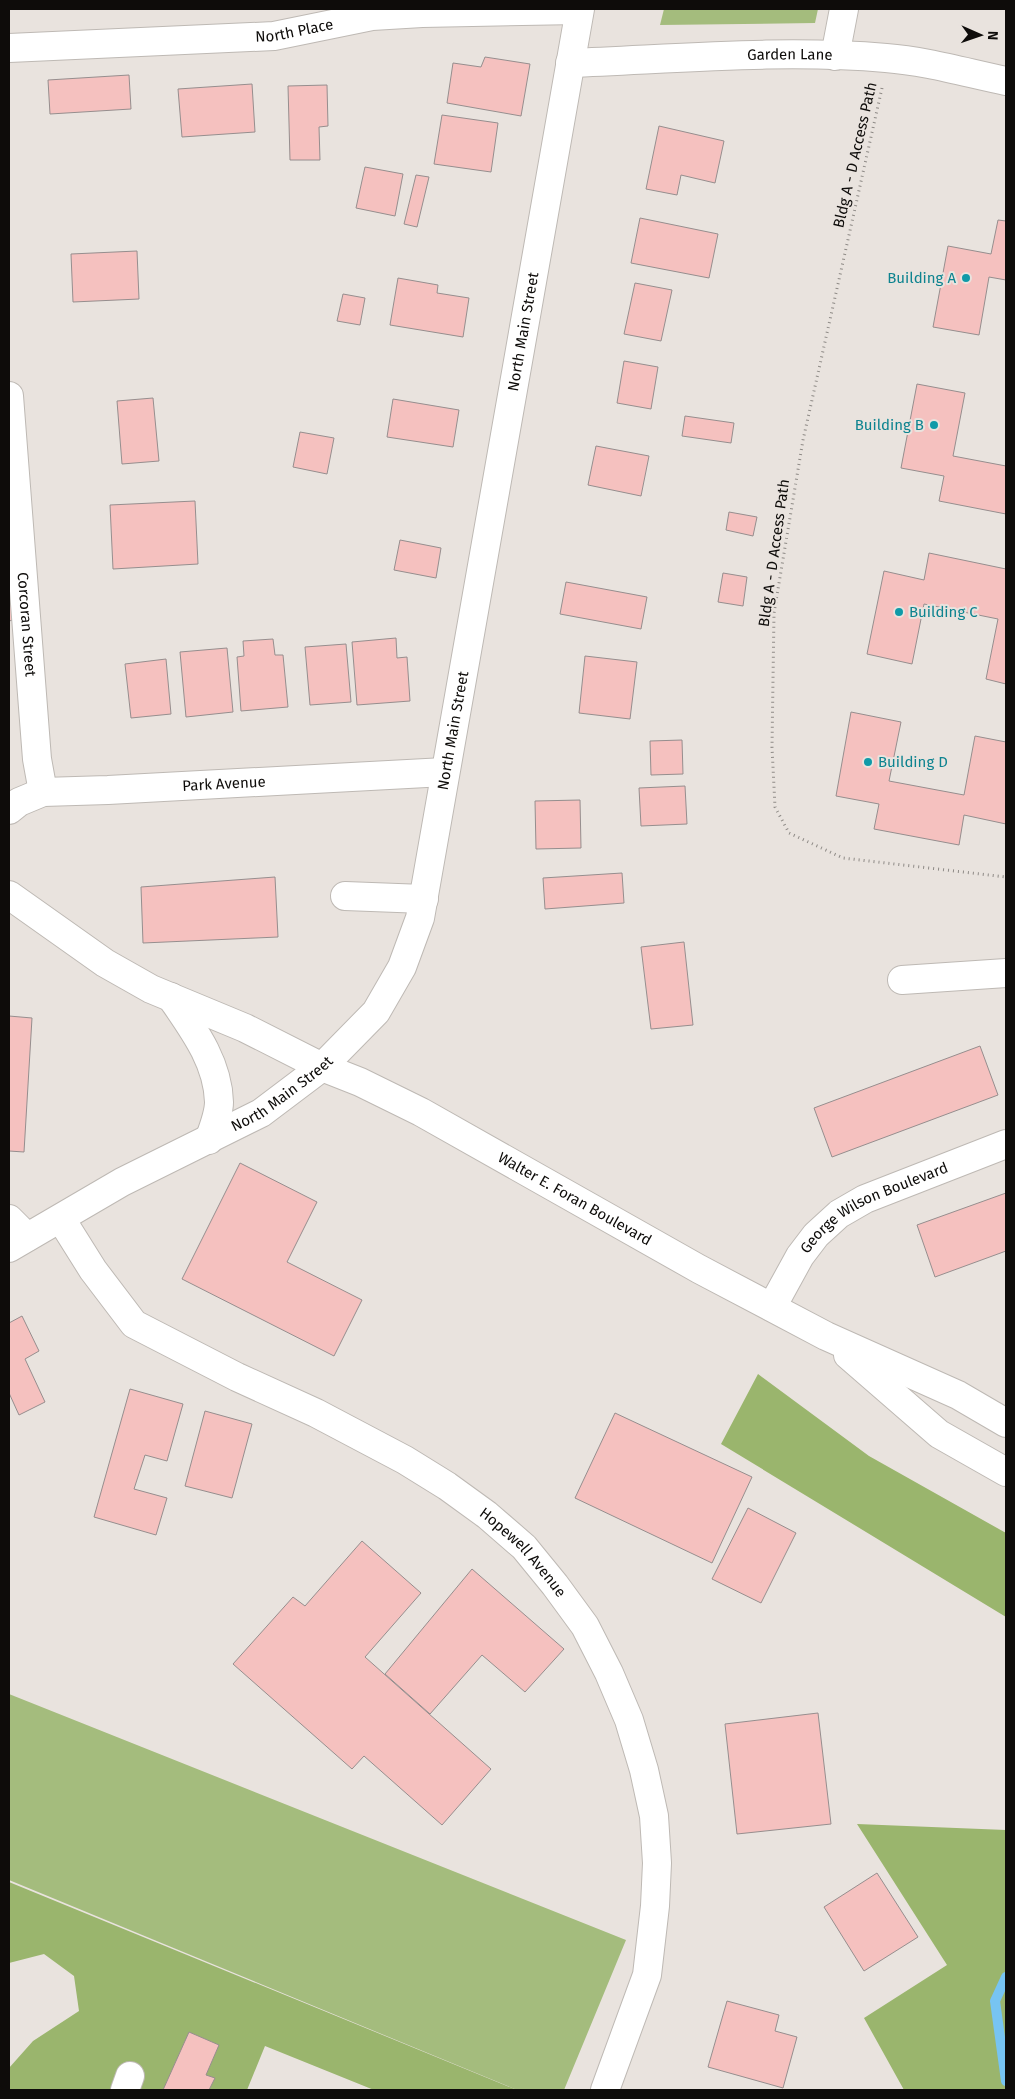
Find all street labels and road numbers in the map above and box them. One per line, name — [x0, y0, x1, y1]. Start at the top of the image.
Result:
street label: North Place — [255, 15, 335, 46]
street label: Garden Lane — [747, 45, 833, 64]
street label: Bldg A - D Access Path — [829, 80, 881, 230]
street label: North Main Street — [504, 270, 543, 393]
street label: Bldg A - D Access Path — [755, 478, 793, 628]
street label: Corcoran Street — [14, 571, 40, 678]
street label: North Main Street — [434, 669, 472, 792]
street label: Park Avenue — [182, 773, 266, 795]
street label: North Main Street — [228, 1052, 337, 1135]
street label: Walter E. Foran Boulevard — [495, 1148, 655, 1249]
street label: George Wilson Boulevard — [796, 1159, 951, 1257]
street label: Hopewell Avenue — [476, 1504, 570, 1601]

